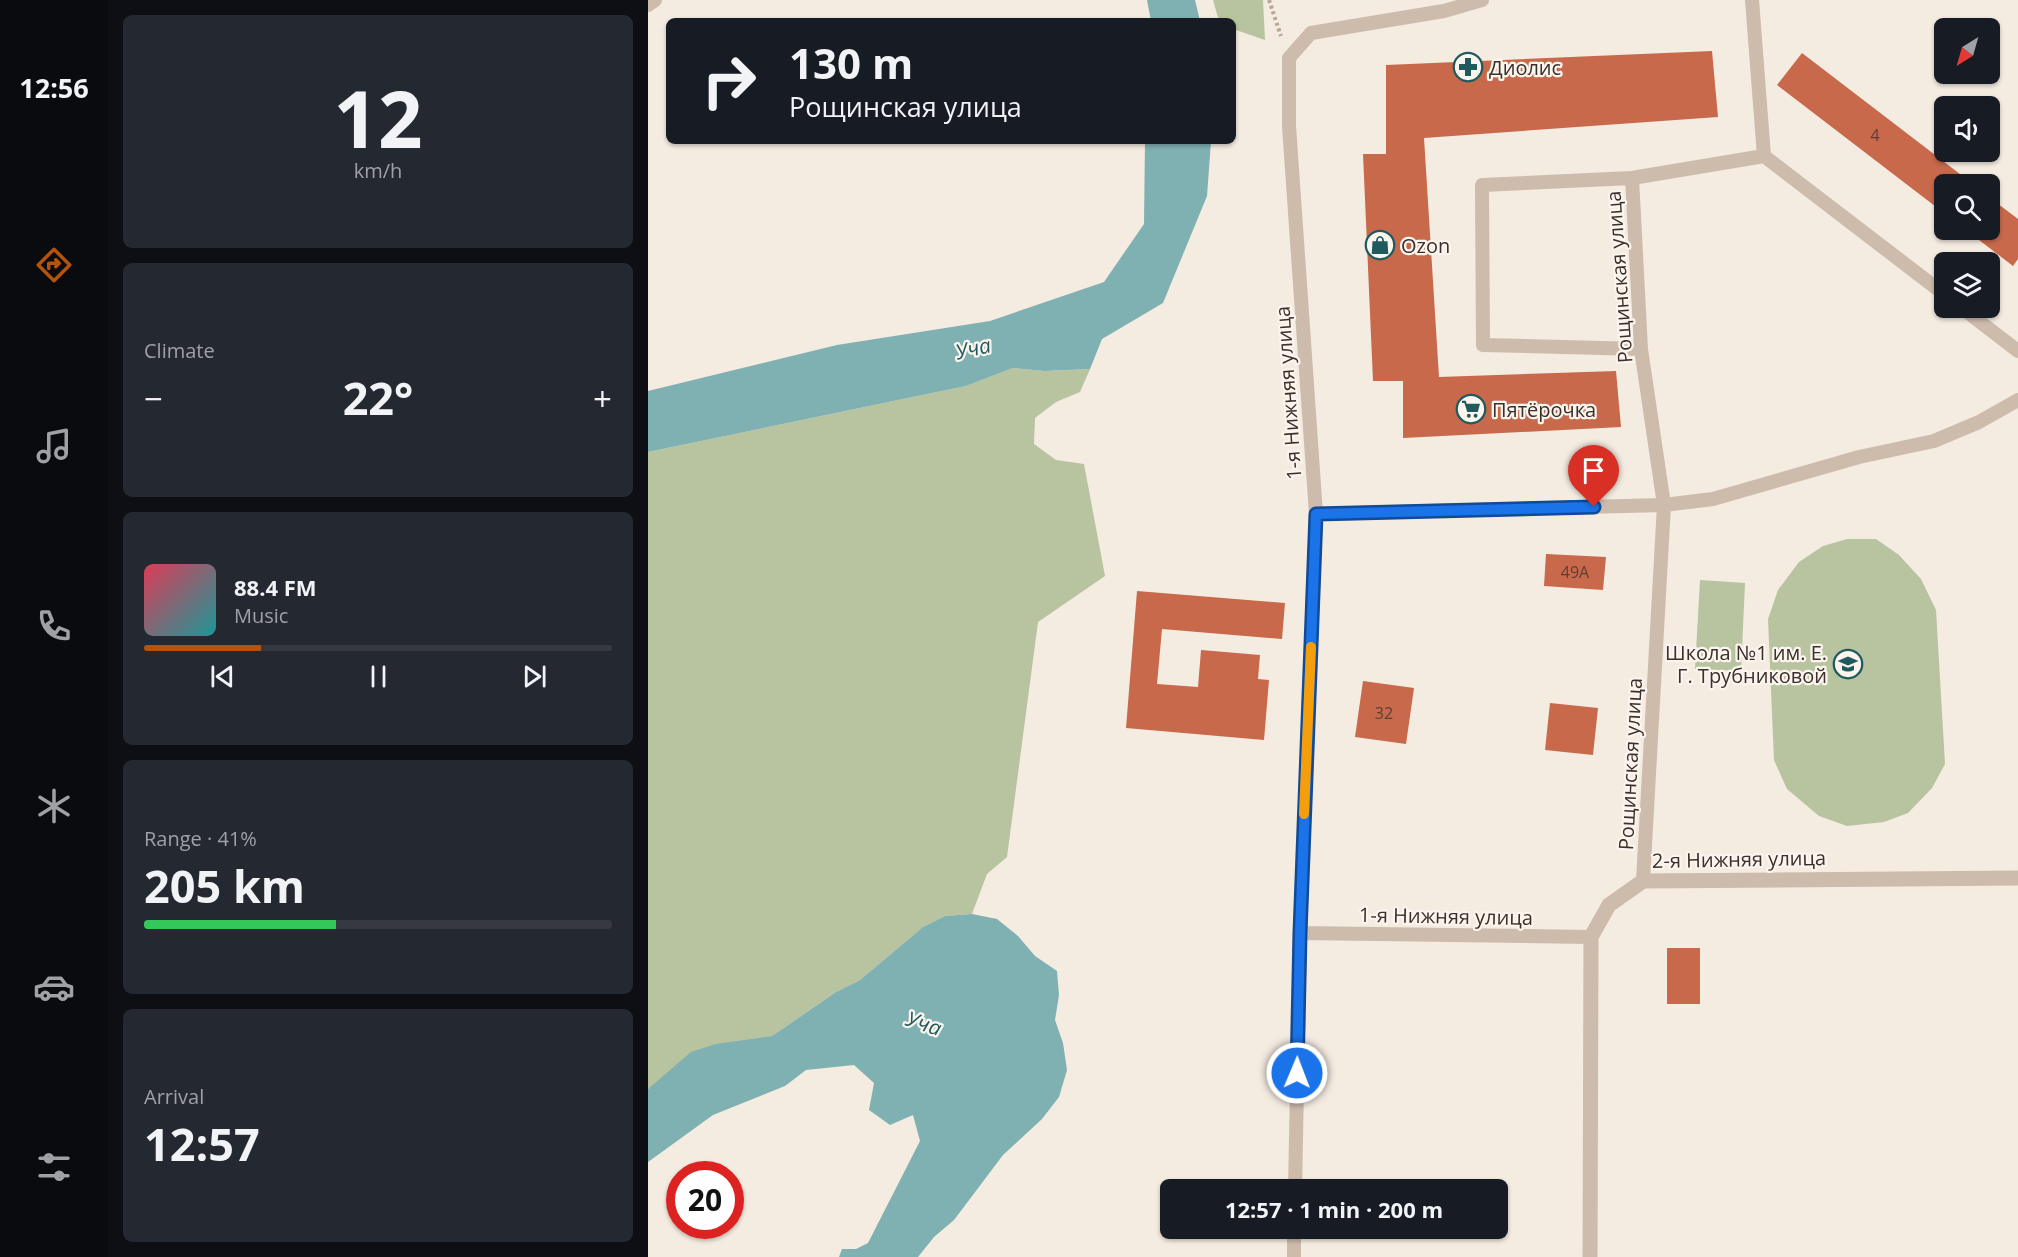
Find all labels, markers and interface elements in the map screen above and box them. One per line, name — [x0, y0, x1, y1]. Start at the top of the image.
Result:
north arrow — [1934, 18, 2000, 84]
map controls — [1934, 18, 2000, 318]
text: 130 m — [789, 34, 913, 91]
icon: right — [690, 42, 768, 120]
pharmacy icon: Диолис — [1452, 51, 1484, 83]
place label: Диолис — [1489, 54, 1561, 81]
text: 12 — [333, 65, 423, 171]
text: 12:56 — [19, 69, 89, 106]
text: Рощинская улица — [789, 88, 1022, 125]
button: sound — [1934, 96, 2000, 162]
house number: 4 — [1870, 124, 1880, 146]
text: km/h — [354, 157, 402, 184]
button: search — [1934, 174, 2000, 240]
street label: Рощинская улица — [1600, 190, 1638, 364]
shop icon: Ozon — [1364, 229, 1396, 261]
place label: Ozon — [1401, 232, 1450, 259]
icon: directions — [33, 244, 75, 286]
button: layers — [1934, 252, 2000, 318]
street label: 1-я Нижняя улица — [1268, 305, 1308, 481]
water label: Уча — [952, 330, 994, 366]
text: Climate — [144, 337, 215, 364]
text: 22° — [343, 367, 413, 428]
text: − — [144, 376, 163, 421]
text: + — [593, 376, 612, 421]
supermarket icon: Пятёрочка — [1455, 393, 1487, 425]
place label: Пятёрочка — [1492, 396, 1596, 423]
icon: music — [33, 425, 75, 467]
pin — [1568, 445, 1619, 507]
icon: arrive — [1577, 454, 1610, 487]
house number: 49А — [1561, 561, 1590, 583]
text: 88.4 FM — [234, 572, 317, 602]
text: Music — [234, 602, 288, 629]
icon: phone — [33, 605, 75, 647]
place label: Школа №1 им. Е. Г. Трубниковой — [1665, 639, 1827, 689]
school or university icon: Школа №1 им. Е. Г. Трубниковой — [1832, 648, 1864, 680]
icon: previous — [206, 660, 239, 693]
icon: pause — [362, 660, 395, 693]
icon: next — [518, 660, 551, 693]
street label: Рощинская улица — [1612, 677, 1648, 851]
house number: 32 — [1375, 702, 1393, 724]
icon: climate — [33, 785, 75, 827]
text: Range · 41% — [144, 825, 257, 852]
street label: 2-я Нижняя улица — [1652, 844, 1826, 874]
text: 205 km — [144, 855, 305, 916]
street label: 1-я Нижняя улица — [1359, 901, 1533, 931]
icon: car — [33, 966, 75, 1008]
water label: Уча — [902, 1004, 945, 1042]
position arrow — [1265, 1041, 1329, 1105]
text: Arrival — [144, 1083, 204, 1110]
text: 12:57 — [144, 1113, 260, 1174]
icon: filters — [33, 1146, 75, 1188]
speed limit sign: 20 — [666, 1161, 744, 1239]
text: 12:57 · 1 min · 200 m — [1225, 1194, 1443, 1224]

